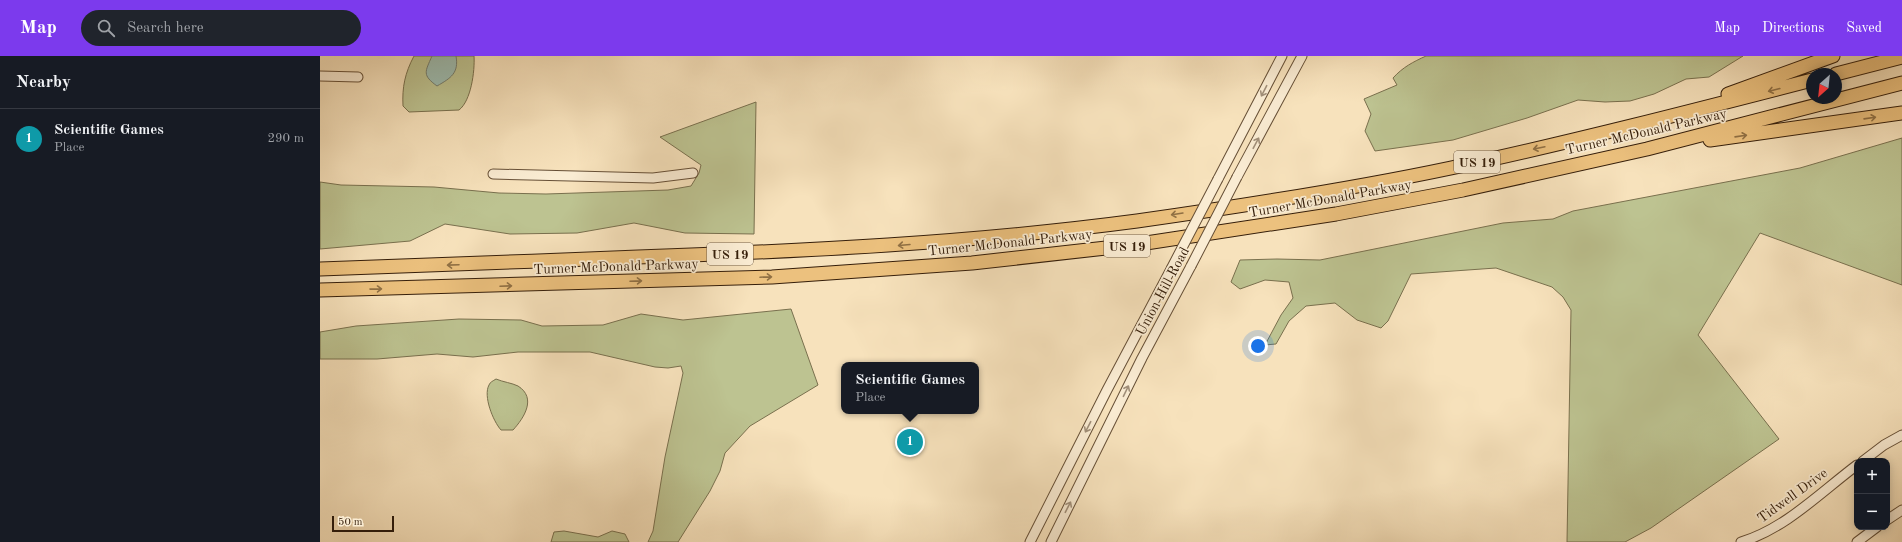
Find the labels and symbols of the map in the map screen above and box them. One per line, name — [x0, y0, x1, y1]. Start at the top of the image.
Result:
north arrow — [1806, 68, 1842, 104]
one-way arrow — [1260, 84, 1267, 96]
one-way arrow — [1768, 87, 1781, 94]
street label: Turner McDonald Parkway — [1564, 106, 1729, 157]
one-way arrow — [1863, 114, 1876, 122]
one-way arrow — [1734, 132, 1747, 140]
one-way arrow — [1252, 137, 1260, 149]
one-way arrow — [1533, 145, 1546, 153]
road number: US 19 — [1454, 151, 1500, 173]
street label: Turner McDonald Parkway — [1247, 178, 1413, 220]
one-way arrow — [1171, 210, 1184, 218]
street label: Turner McDonald Parkway — [927, 227, 1094, 259]
road number: US 19 — [1104, 235, 1150, 257]
one-way arrow — [898, 241, 911, 248]
road number: US 19 — [707, 243, 753, 265]
street label: Union Hill Road — [1134, 245, 1192, 338]
street label: Turner McDonald Parkway — [533, 257, 700, 277]
one-way arrow — [447, 261, 460, 269]
one-way arrow — [759, 273, 772, 281]
one-way arrow — [629, 278, 642, 285]
one-way arrow — [499, 282, 512, 289]
one-way arrow — [369, 285, 382, 293]
your location — [1248, 336, 1268, 356]
one-way arrow — [1123, 385, 1130, 397]
one-way arrow — [1084, 421, 1091, 433]
pin: 1 — [897, 427, 923, 457]
street label: Tidwell Drive — [1755, 466, 1830, 526]
one-way arrow — [1065, 502, 1073, 514]
scale bar — [332, 514, 394, 533]

